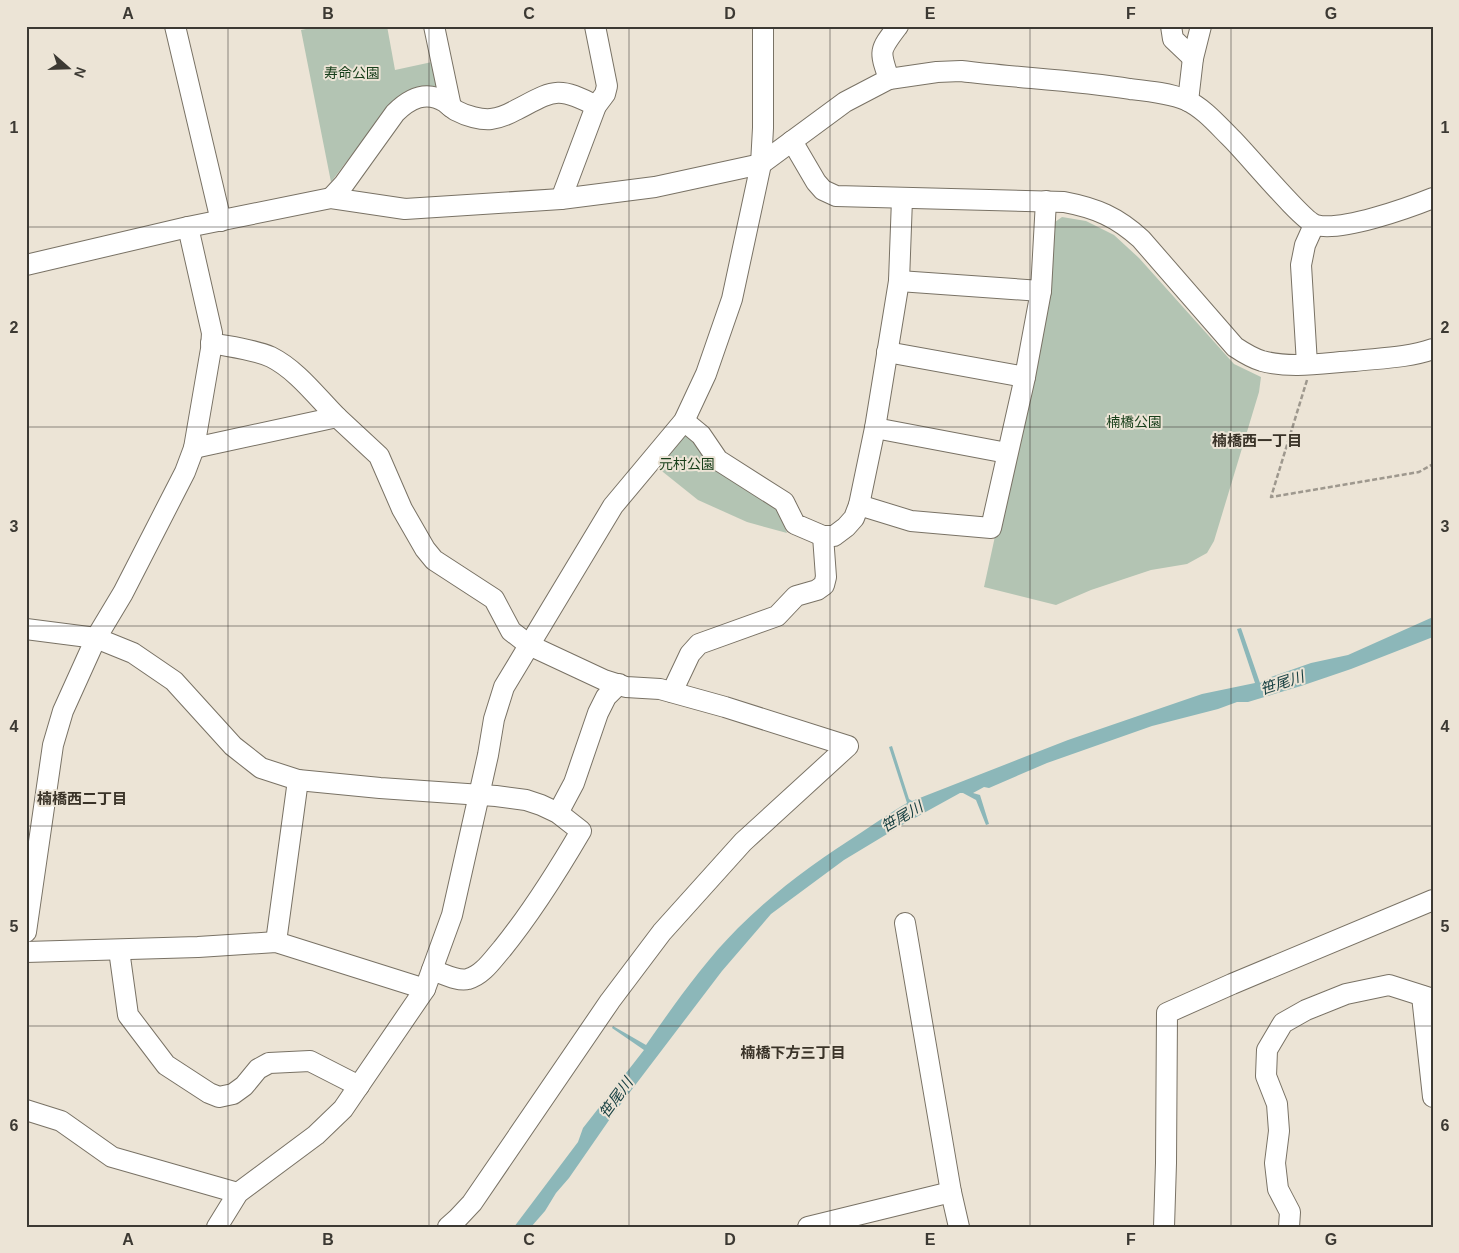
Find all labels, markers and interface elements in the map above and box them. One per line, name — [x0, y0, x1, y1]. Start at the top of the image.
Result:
text: A — [122, 5, 134, 22]
text: B — [322, 5, 334, 22]
text: C — [523, 5, 535, 22]
text: D — [724, 5, 736, 22]
text: E — [925, 5, 936, 22]
text: F — [1126, 5, 1136, 22]
text: G — [1325, 5, 1337, 22]
north arrow — [42, 42, 92, 92]
text: N — [71, 65, 89, 80]
park label: 寿命公園 — [324, 65, 380, 81]
text: 1 — [10, 119, 19, 136]
text: 1 — [1441, 119, 1450, 136]
text: 2 — [10, 319, 19, 336]
text: 2 — [1441, 319, 1450, 336]
park label: 楠橋公園 — [1106, 414, 1162, 430]
district label: 楠橋西一丁目 — [1212, 432, 1302, 449]
park label: 元村公園 — [659, 456, 715, 472]
text: 3 — [10, 518, 19, 535]
text: 3 — [1441, 518, 1450, 535]
water label: 笹尾川 — [1258, 667, 1308, 698]
text: 4 — [10, 718, 19, 735]
text: 4 — [1441, 718, 1450, 735]
district label: 楠橋西二丁目 — [37, 790, 127, 807]
water label: 笹尾川 — [878, 797, 927, 835]
text: 5 — [10, 918, 19, 935]
text: 5 — [1441, 918, 1450, 935]
district label: 楠橋下方三丁目 — [740, 1044, 846, 1061]
water label: 笹尾川 — [595, 1073, 637, 1121]
text: 6 — [10, 1117, 19, 1134]
text: 6 — [1441, 1117, 1450, 1134]
text: A — [122, 1231, 134, 1248]
text: B — [322, 1231, 334, 1248]
text: C — [523, 1231, 535, 1248]
text: D — [724, 1231, 736, 1248]
text: E — [925, 1231, 936, 1248]
text: F — [1126, 1231, 1136, 1248]
text: G — [1325, 1231, 1337, 1248]

